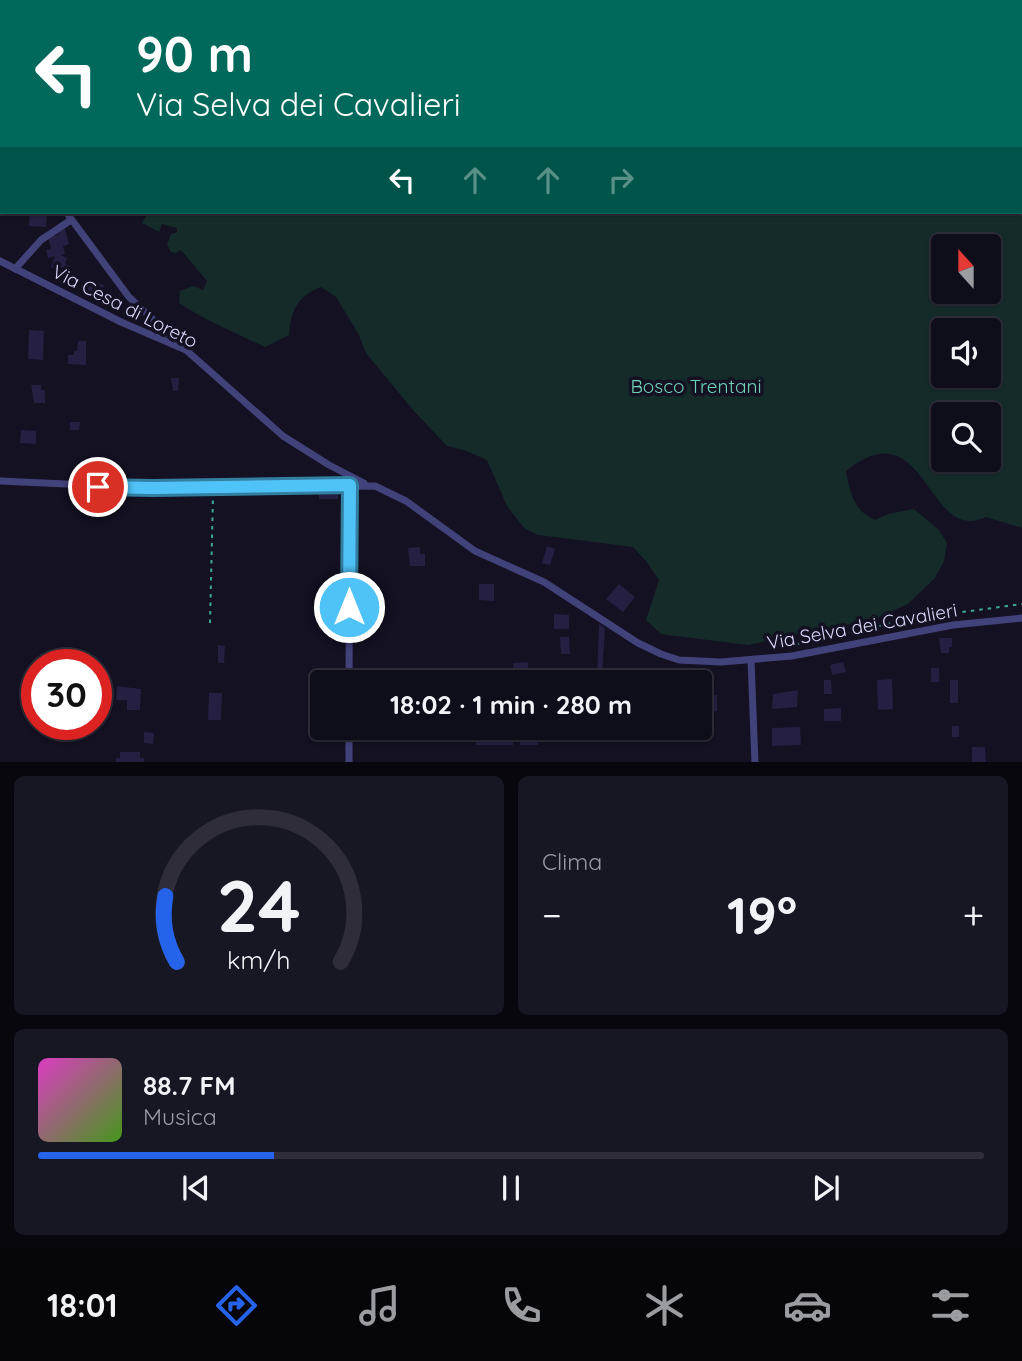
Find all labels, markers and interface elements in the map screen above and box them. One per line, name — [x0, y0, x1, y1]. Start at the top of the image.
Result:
text: 90 m — [136, 23, 253, 84]
icon: left — [21, 28, 112, 119]
text: Via Selva dei Cavalieri — [136, 84, 461, 124]
icon: left — [383, 161, 421, 199]
icon: ahead — [456, 161, 494, 199]
icon: ahead — [529, 161, 567, 199]
icon: right — [602, 161, 640, 199]
north arrow — [931, 234, 1001, 304]
map controls — [931, 234, 1001, 472]
street label: Via Cesa di Loreto — [48, 259, 202, 353]
button: sound — [931, 318, 1001, 388]
park label: Bosco Trentani — [630, 374, 762, 398]
button: search — [931, 402, 1001, 472]
pin — [68, 457, 128, 517]
icon: arrive — [79, 468, 117, 506]
position arrow — [312, 570, 386, 644]
street label: Via Selva dei Cavalieri — [765, 597, 959, 655]
speed limit sign: 30 — [21, 649, 112, 740]
text: 18:02 · 1 min · 280 m — [390, 688, 632, 721]
text: Clima — [542, 847, 602, 876]
text: 24 — [217, 859, 301, 950]
text: 19° — [727, 882, 797, 947]
text: − — [542, 891, 562, 939]
text: + — [963, 891, 984, 939]
text: km/h — [227, 943, 291, 974]
text: 88.7 FM — [143, 1069, 235, 1102]
text: Musica — [143, 1102, 217, 1131]
icon: previous — [177, 1169, 215, 1207]
icon: pause — [492, 1169, 530, 1207]
icon: next — [807, 1169, 845, 1207]
icon: directions — [212, 1281, 261, 1330]
icon: music — [355, 1281, 404, 1330]
icon: phone — [497, 1281, 546, 1330]
icon: climate — [640, 1281, 689, 1330]
icon: car — [783, 1281, 832, 1330]
icon: filters — [926, 1281, 975, 1330]
text: 18:01 — [47, 1285, 118, 1325]

